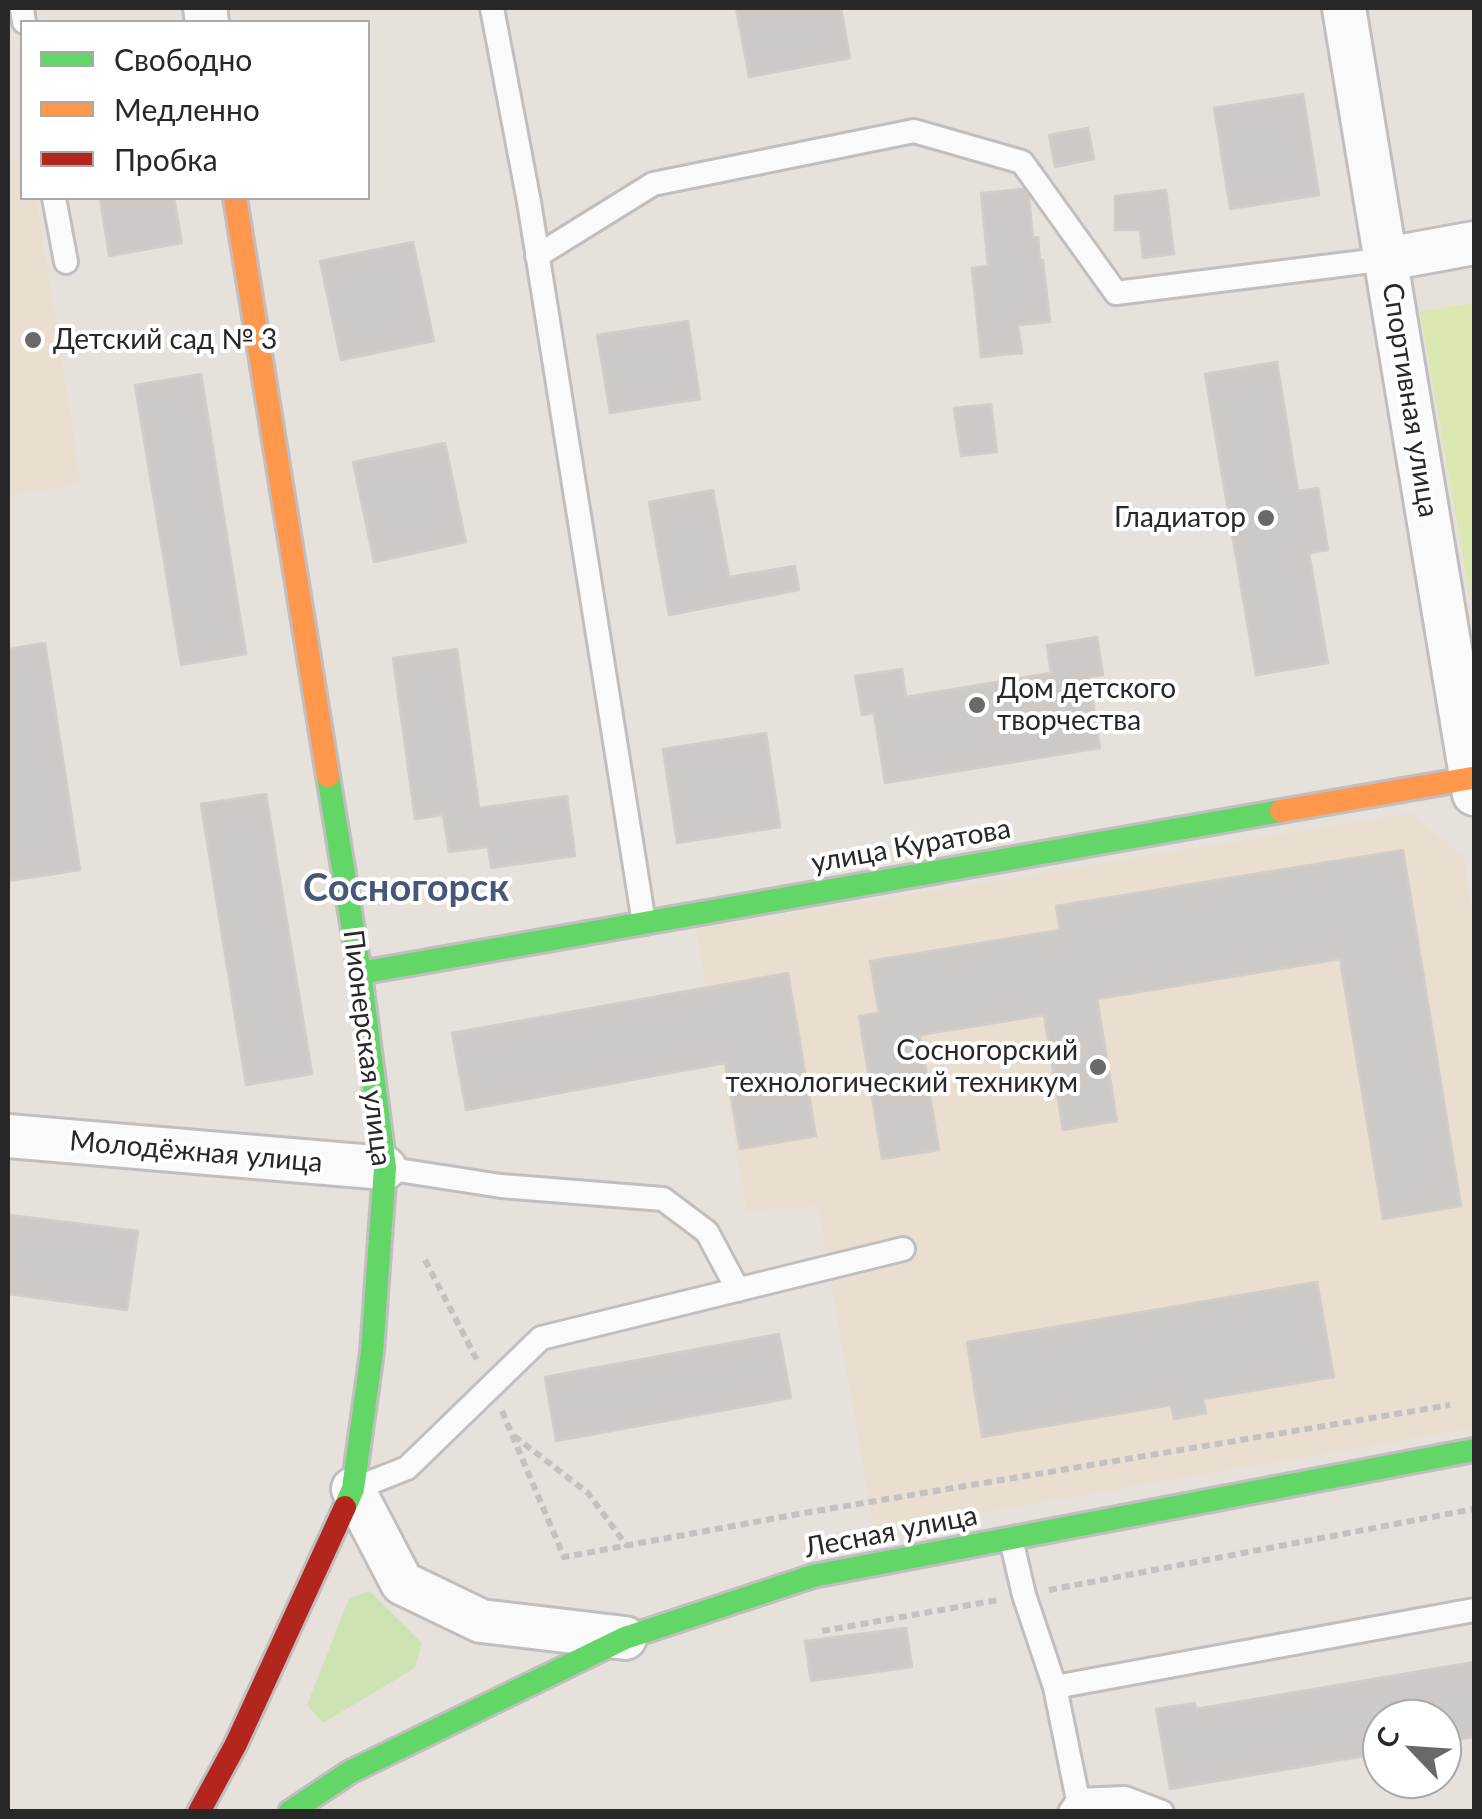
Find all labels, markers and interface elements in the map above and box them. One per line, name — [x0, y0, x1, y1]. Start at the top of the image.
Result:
legend — [20, 20, 370, 200]
text: Свободно — [114, 41, 252, 77]
text: Медленно — [114, 91, 260, 127]
text: Пробка — [114, 141, 218, 177]
street label: Спортивная улица — [1375, 280, 1445, 520]
place label: Детский сад № 3 — [53, 323, 277, 357]
marker: Детский сад № 3 — [22, 329, 44, 351]
place label: Гладиатор — [1114, 501, 1246, 535]
marker: Гладиатор — [1255, 507, 1277, 529]
place label: Дом детского творчества — [997, 672, 1176, 738]
marker: Дом детского творчества — [966, 694, 988, 716]
street label: улица Куратова — [809, 812, 1013, 880]
district label: Сосногорск — [303, 866, 509, 912]
street label: Пионерская улица — [336, 928, 398, 1168]
place label: Сосногорский технологический техникум — [726, 1034, 1078, 1100]
marker: Сосногорский технологический техникум — [1087, 1056, 1109, 1078]
street label: Молодёжная улица — [68, 1124, 324, 1180]
street label: Лесная улица — [802, 1499, 980, 1565]
north arrow — [1362, 1699, 1462, 1799]
text: С — [1367, 1722, 1406, 1753]

